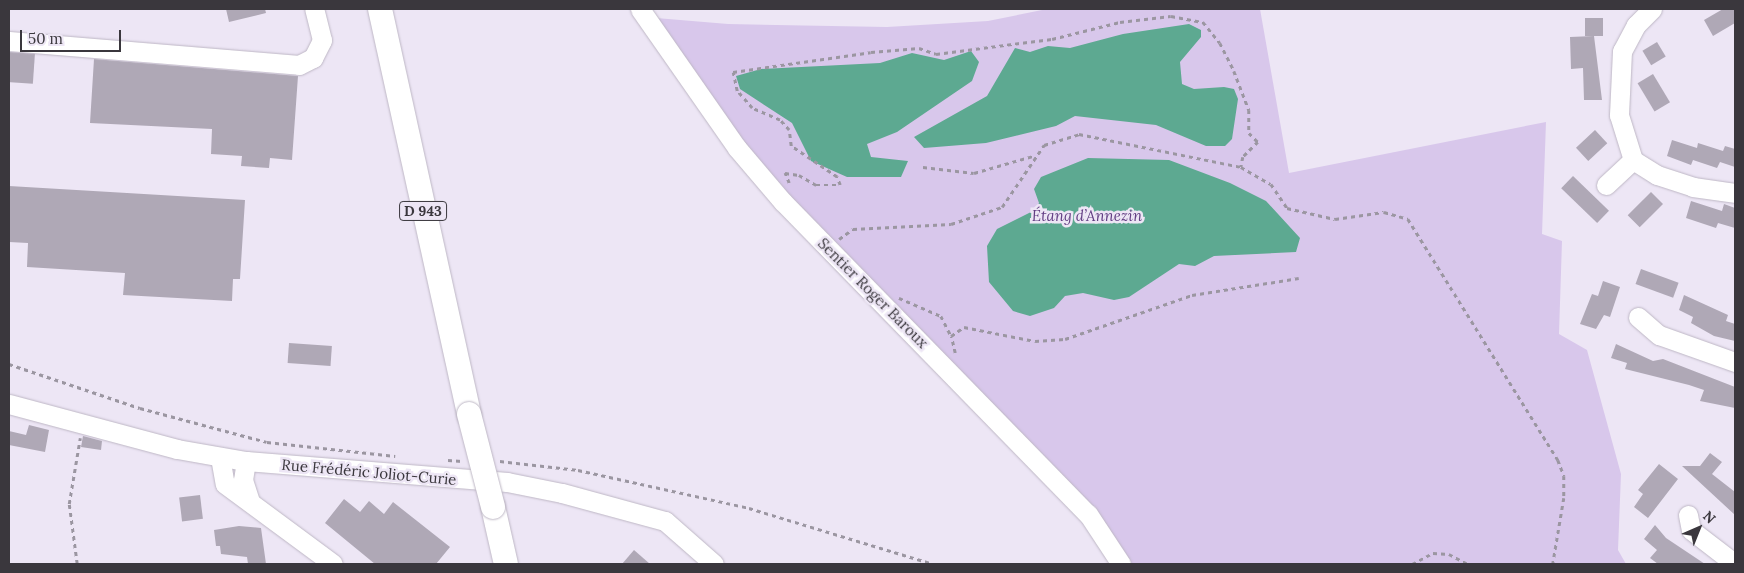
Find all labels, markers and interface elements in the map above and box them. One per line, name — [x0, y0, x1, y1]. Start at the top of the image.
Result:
scale bar — [22, 20, 124, 52]
text: 50 m — [28, 29, 63, 48]
road number: D 943 — [398, 200, 448, 222]
park label: Étang d’Annezin — [1032, 207, 1142, 225]
street label: Sentier Roger Baroux — [814, 234, 932, 352]
street label: Rue Frédéric Joliot-Curie — [281, 455, 457, 489]
north arrow — [1674, 503, 1724, 553]
text: N — [1699, 507, 1720, 527]

